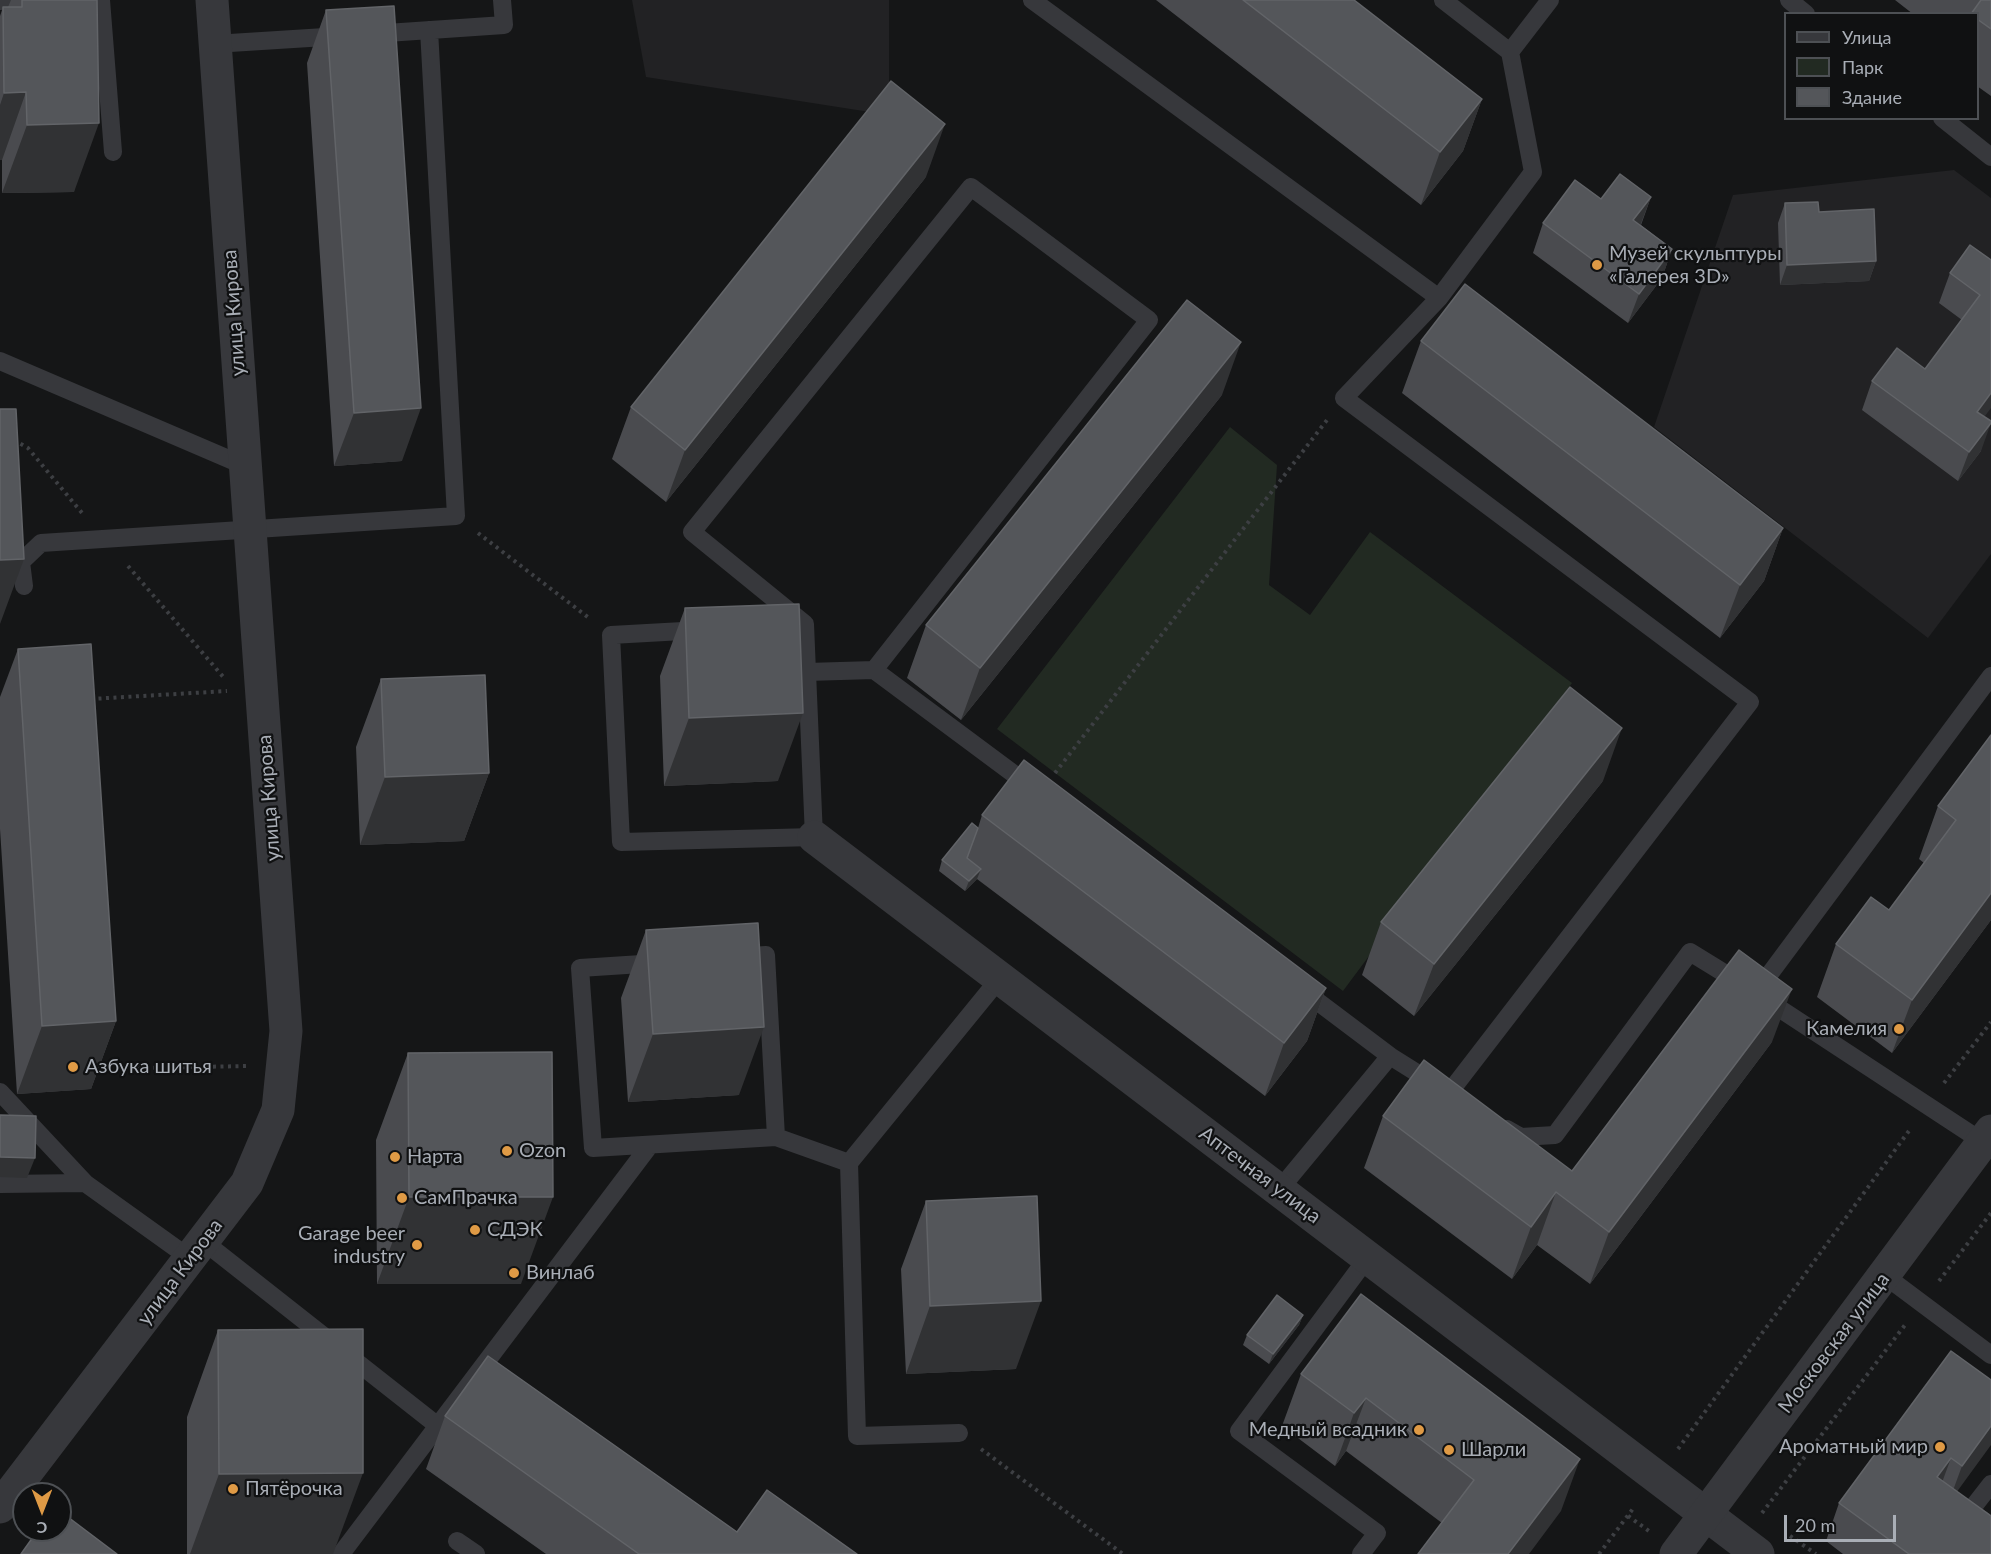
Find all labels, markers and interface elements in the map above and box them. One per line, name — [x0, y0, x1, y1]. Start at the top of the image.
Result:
legend — [1784, 12, 1979, 120]
text: Улица — [1842, 26, 1892, 48]
text: Парк — [1842, 56, 1883, 78]
text: Здание — [1842, 86, 1902, 108]
place label: Музей скульптуры «Галерея 3D» — [1609, 242, 1782, 289]
street label: улица Кирова — [218, 249, 250, 377]
marker: Музей скульптуры «Галерея 3D» — [1590, 258, 1604, 272]
street label: улица Кирова — [253, 734, 285, 862]
place label: Камелия — [1806, 1017, 1887, 1041]
marker: Камелия — [1892, 1022, 1906, 1036]
place label: Азбука шитья — [85, 1055, 212, 1079]
marker: Азбука шитья — [66, 1060, 80, 1074]
street label: Аптечная улица — [1194, 1121, 1326, 1229]
place label: Ozon — [519, 1139, 566, 1163]
marker: Ozon — [500, 1144, 514, 1158]
place label: Нарта — [407, 1145, 463, 1169]
marker: Нарта — [388, 1150, 402, 1164]
place label: СамПрачка — [414, 1186, 518, 1210]
marker: СамПрачка — [395, 1191, 409, 1205]
street label: улица Кирова — [132, 1214, 228, 1330]
place label: СДЭК — [487, 1218, 543, 1242]
place label: Garage beer industry — [298, 1222, 405, 1269]
marker: СДЭК — [468, 1223, 482, 1237]
marker: Garage beer industry — [410, 1238, 424, 1252]
place label: Винлаб — [526, 1261, 595, 1285]
marker: Винлаб — [507, 1266, 521, 1280]
street label: Московская улица — [1773, 1268, 1895, 1418]
place label: Медный всадник — [1249, 1418, 1407, 1442]
marker: Медный всадник — [1412, 1423, 1426, 1437]
place label: Ароматный мир — [1779, 1435, 1928, 1459]
place label: Шарли — [1461, 1438, 1526, 1462]
marker: Ароматный мир — [1933, 1440, 1947, 1454]
marker: Шарли — [1442, 1443, 1456, 1457]
place label: Пятёрочка — [245, 1477, 343, 1501]
north arrow — [12, 1482, 72, 1542]
marker: Пятёрочка — [226, 1482, 240, 1496]
scale bar — [1787, 1503, 1900, 1541]
text: 20 m — [1795, 1514, 1835, 1536]
text: С — [37, 1519, 47, 1538]

